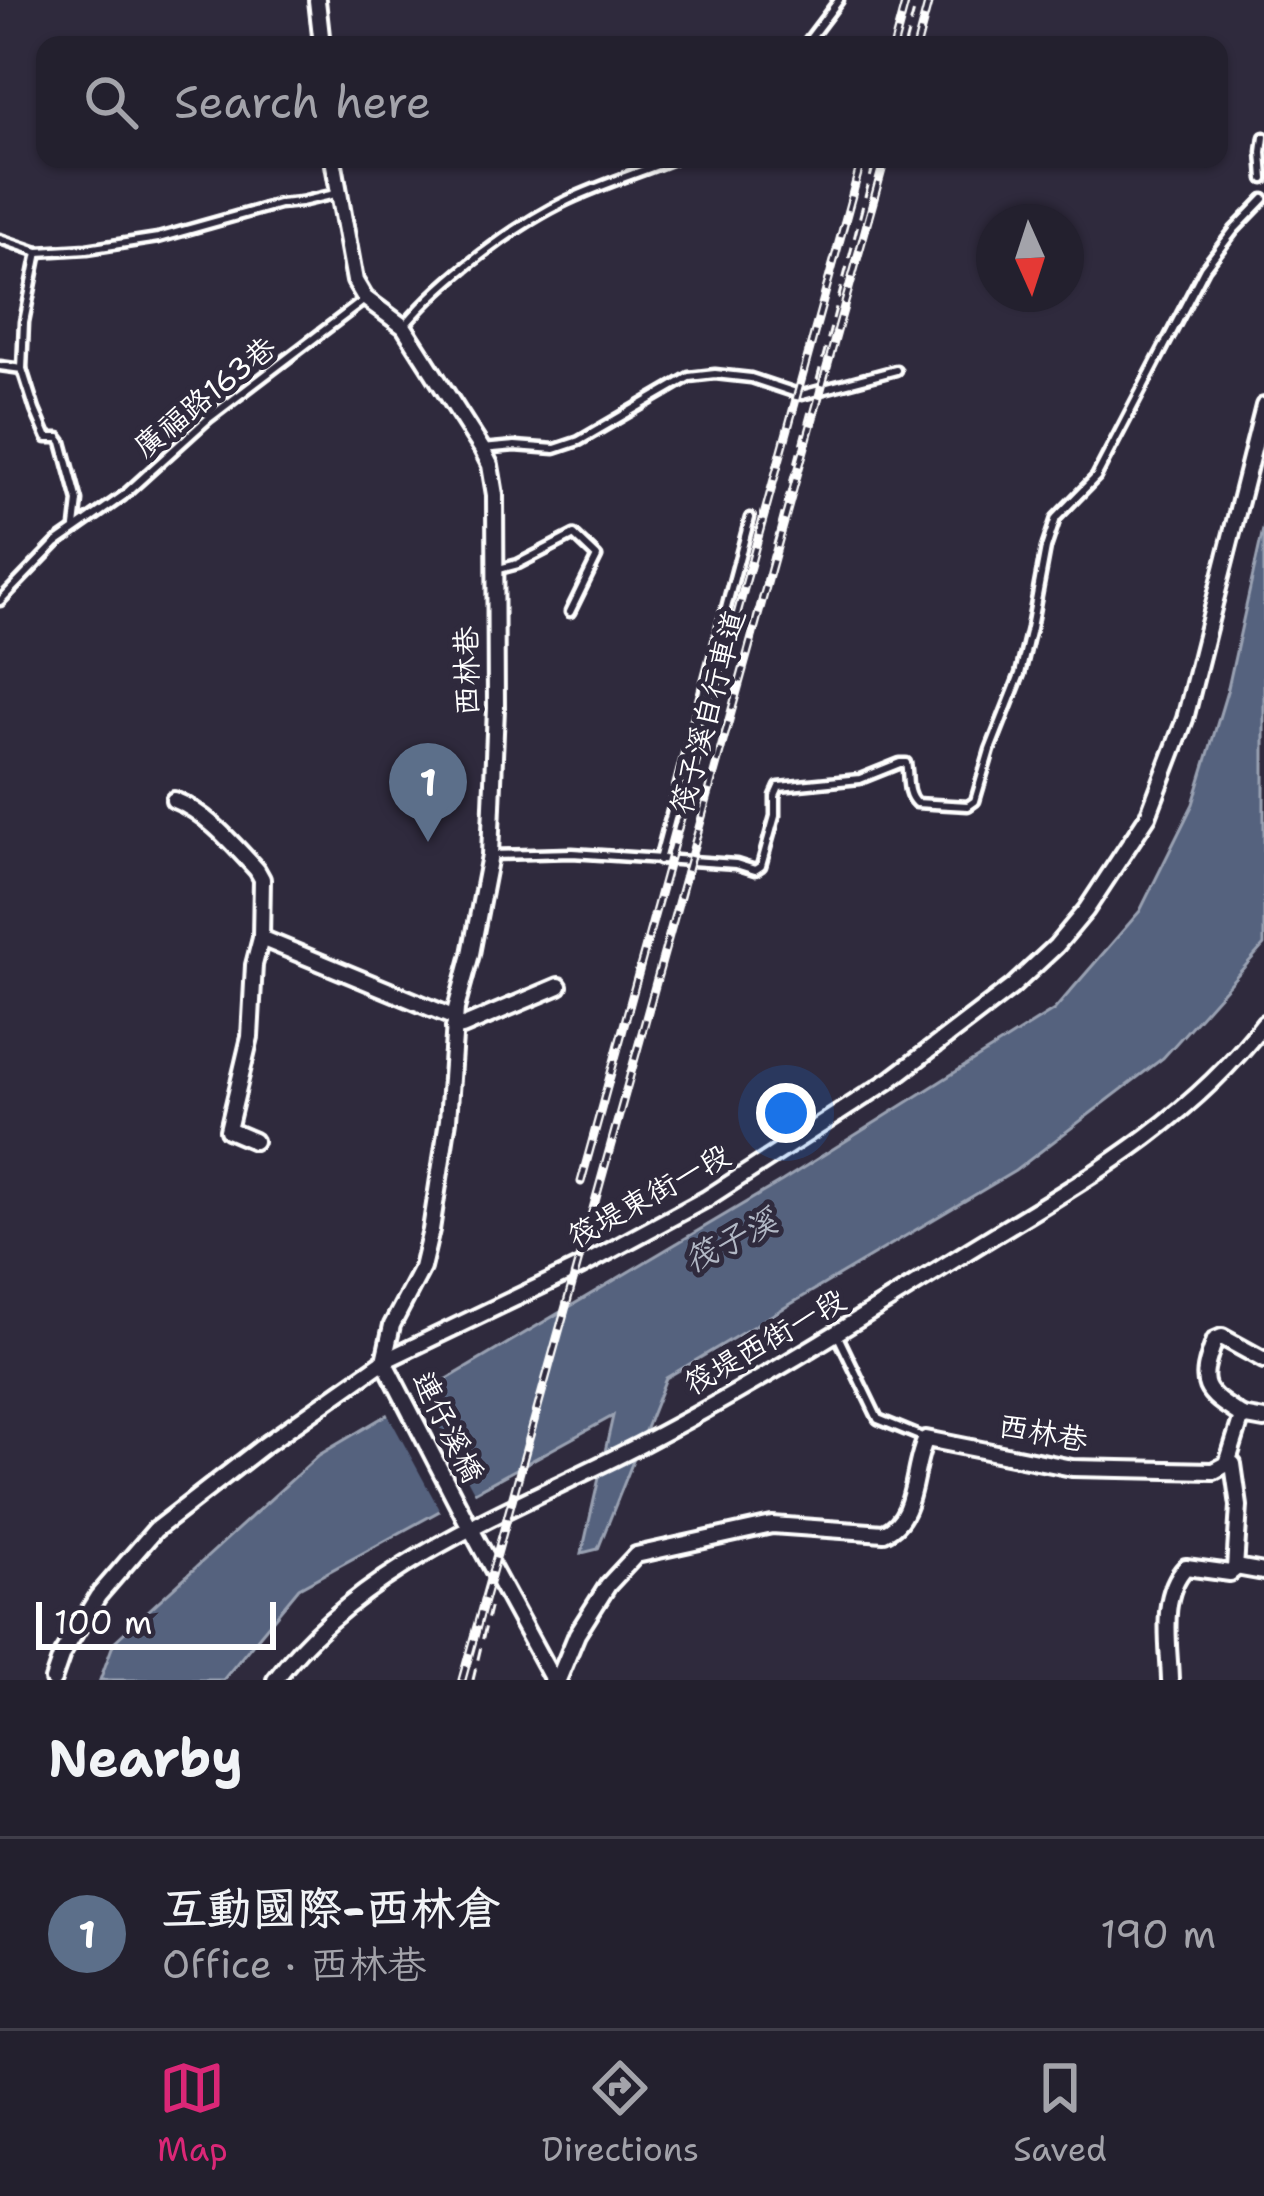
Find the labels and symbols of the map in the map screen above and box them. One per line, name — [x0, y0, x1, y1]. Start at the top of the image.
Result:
north arrow — [976, 204, 1084, 312]
street label: 廣福路163巷 — [125, 327, 284, 467]
street label: 筏子溪自行車道 — [661, 605, 754, 819]
street label: 西林巷 — [445, 626, 488, 716]
pin: 1 — [389, 743, 467, 842]
your location — [756, 1083, 816, 1143]
street label: 筏堤東街一段 — [560, 1134, 737, 1257]
water label: 筏子溪 — [676, 1197, 786, 1283]
street label: 筏堤西街一段 — [677, 1279, 853, 1404]
street label: 連仔溪橋 — [403, 1364, 494, 1490]
street label: 西林巷 — [995, 1405, 1091, 1461]
scale bar — [36, 1596, 276, 1649]

